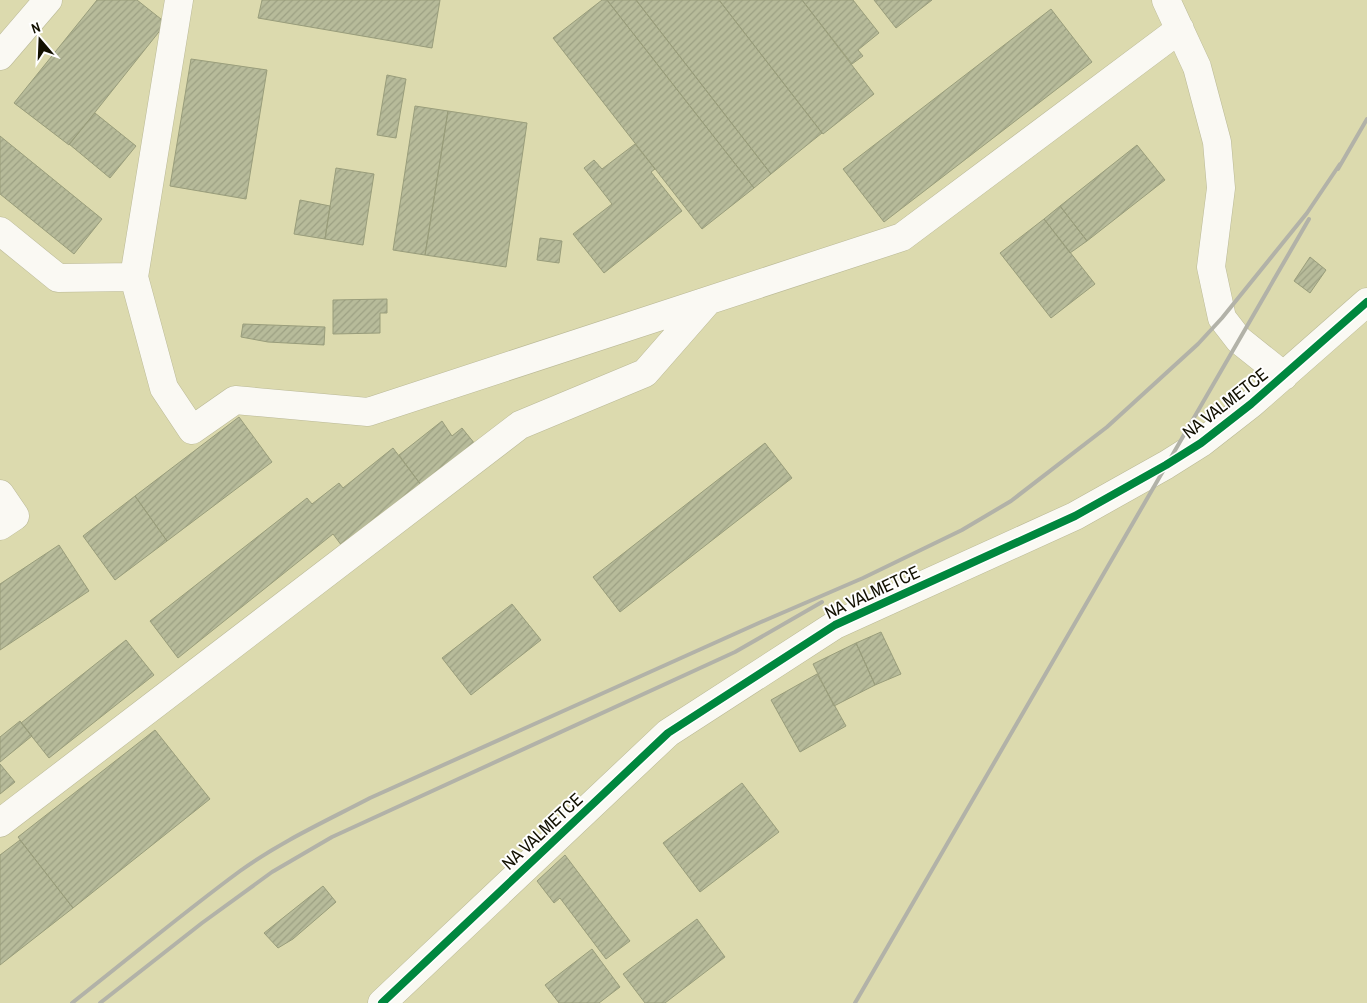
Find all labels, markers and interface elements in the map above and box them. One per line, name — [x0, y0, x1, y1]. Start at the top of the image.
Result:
north arrow — [15, 15, 65, 65]
text: N — [29, 18, 43, 38]
street label: NA VALMETCE — [1177, 362, 1273, 444]
street label: NA VALMETCE — [820, 559, 924, 625]
street label: NA VALMETCE — [496, 787, 588, 875]

